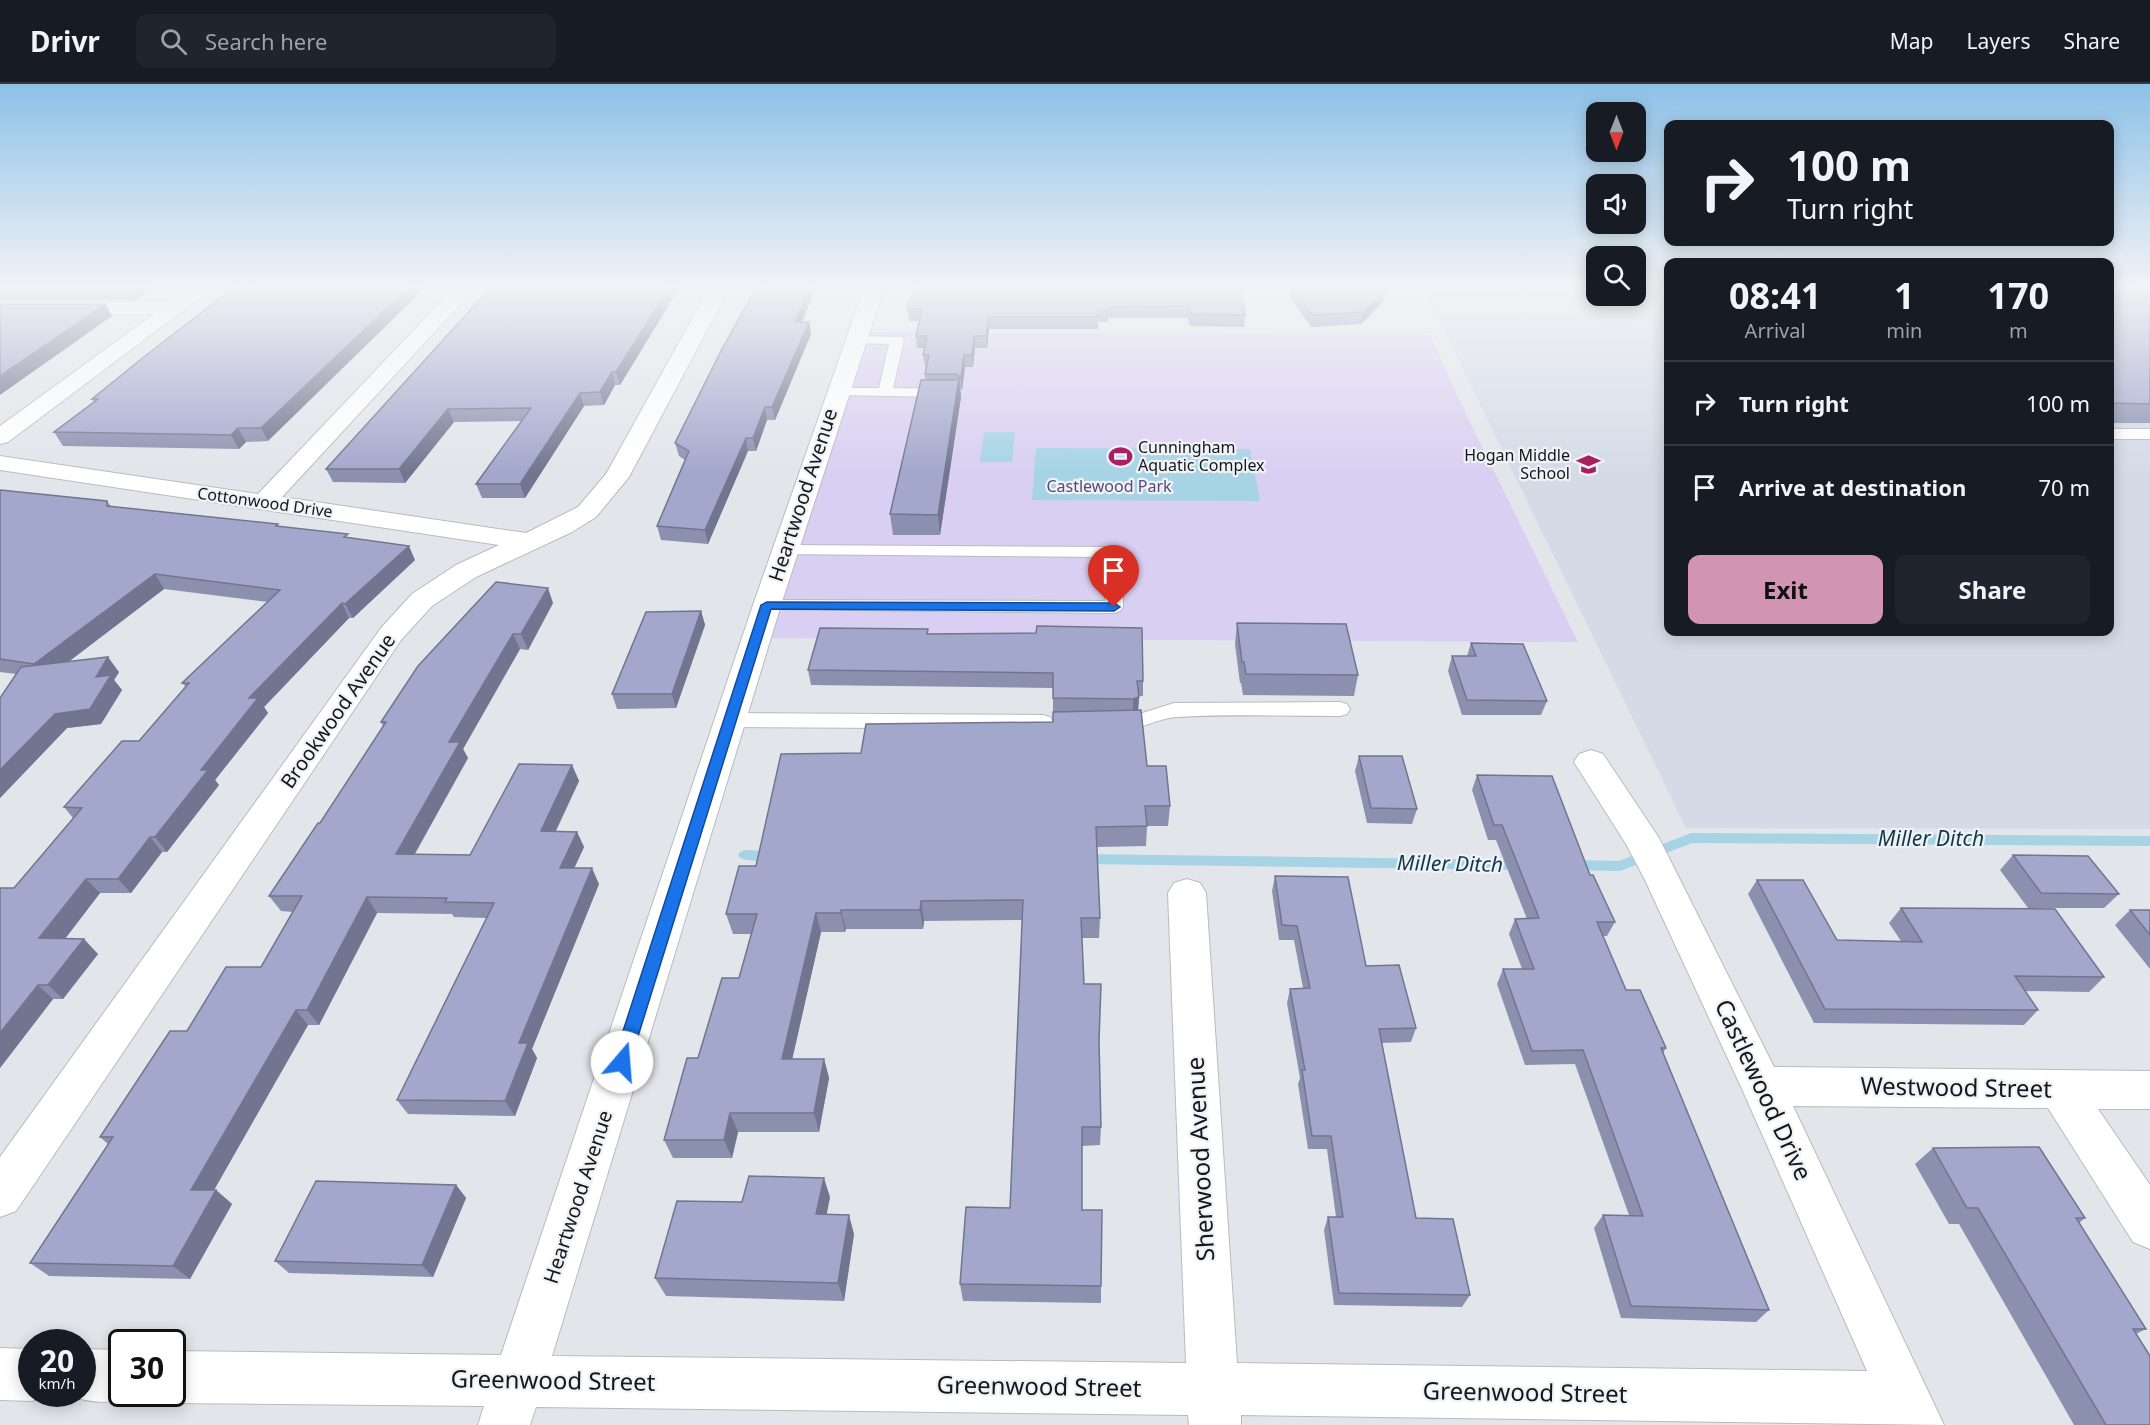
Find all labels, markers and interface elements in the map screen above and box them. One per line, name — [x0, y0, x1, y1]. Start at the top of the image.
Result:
search box — [136, 14, 556, 68]
text: Drivr — [30, 22, 100, 60]
icon: search — [157, 25, 190, 58]
text: Search here — [205, 26, 327, 56]
text: Map — [1890, 27, 1934, 55]
text: Layers — [1967, 27, 2031, 55]
text: Share — [2064, 27, 2120, 55]
north arrow — [1586, 102, 1646, 162]
map controls — [1586, 102, 1646, 306]
text: 100 m — [1787, 136, 1911, 193]
icon: right — [1688, 144, 1766, 222]
button: sound — [1586, 174, 1646, 234]
text: Turn right — [1787, 190, 1913, 227]
button: search — [1586, 246, 1646, 306]
text: 08:41 — [1729, 271, 1821, 320]
text: 1 — [1894, 271, 1915, 320]
text: 170 — [1987, 271, 2049, 320]
text: Arrival — [1745, 317, 1806, 344]
text: min — [1886, 317, 1922, 344]
text: m — [2009, 317, 2028, 344]
icon: right — [1688, 387, 1721, 420]
text: Turn right — [1739, 388, 1849, 418]
text: 100 m — [2026, 388, 2090, 418]
street label: Heartwood Avenue — [762, 405, 843, 585]
place label: Cunningham Aquatic Complex — [1138, 436, 1265, 476]
sports icon: Cunningham Aquatic Complex — [1107, 443, 1133, 469]
place label: Hogan Middle School — [1464, 444, 1570, 484]
school or university icon: Hogan Middle School — [1575, 451, 1601, 477]
icon: arrive — [1688, 471, 1721, 504]
text: Arrive at destination — [1739, 472, 1966, 502]
text: 70 m — [2039, 472, 2090, 502]
park label: Castlewood Park — [1046, 475, 1172, 497]
street label: Cottonwood Drive — [196, 482, 334, 522]
pin — [1088, 545, 1139, 607]
icon: arrive — [1097, 554, 1130, 587]
button: Exit — [1688, 555, 1883, 624]
button: Share — [1895, 555, 2090, 624]
street label: Brookwood Avenue — [274, 628, 401, 794]
water label: Miller Ditch — [1878, 824, 1984, 852]
water label: Miller Ditch — [1397, 848, 1503, 878]
street label: Castlewood Drive — [1708, 993, 1821, 1185]
position arrow — [590, 1030, 654, 1094]
street label: Sherwood Avenue — [1178, 1056, 1221, 1262]
street label: Westwood Street — [1860, 1068, 2052, 1105]
street label: Heartwood Avenue — [537, 1107, 618, 1287]
speed limit sign: 30 — [108, 1329, 186, 1407]
text: 20 — [40, 1340, 74, 1381]
street label: Greenwood Street — [450, 1361, 656, 1398]
street label: Greenwood Street — [936, 1367, 1142, 1404]
text: km/h — [39, 1373, 75, 1393]
street label: Greenwood Street — [1422, 1373, 1628, 1410]

